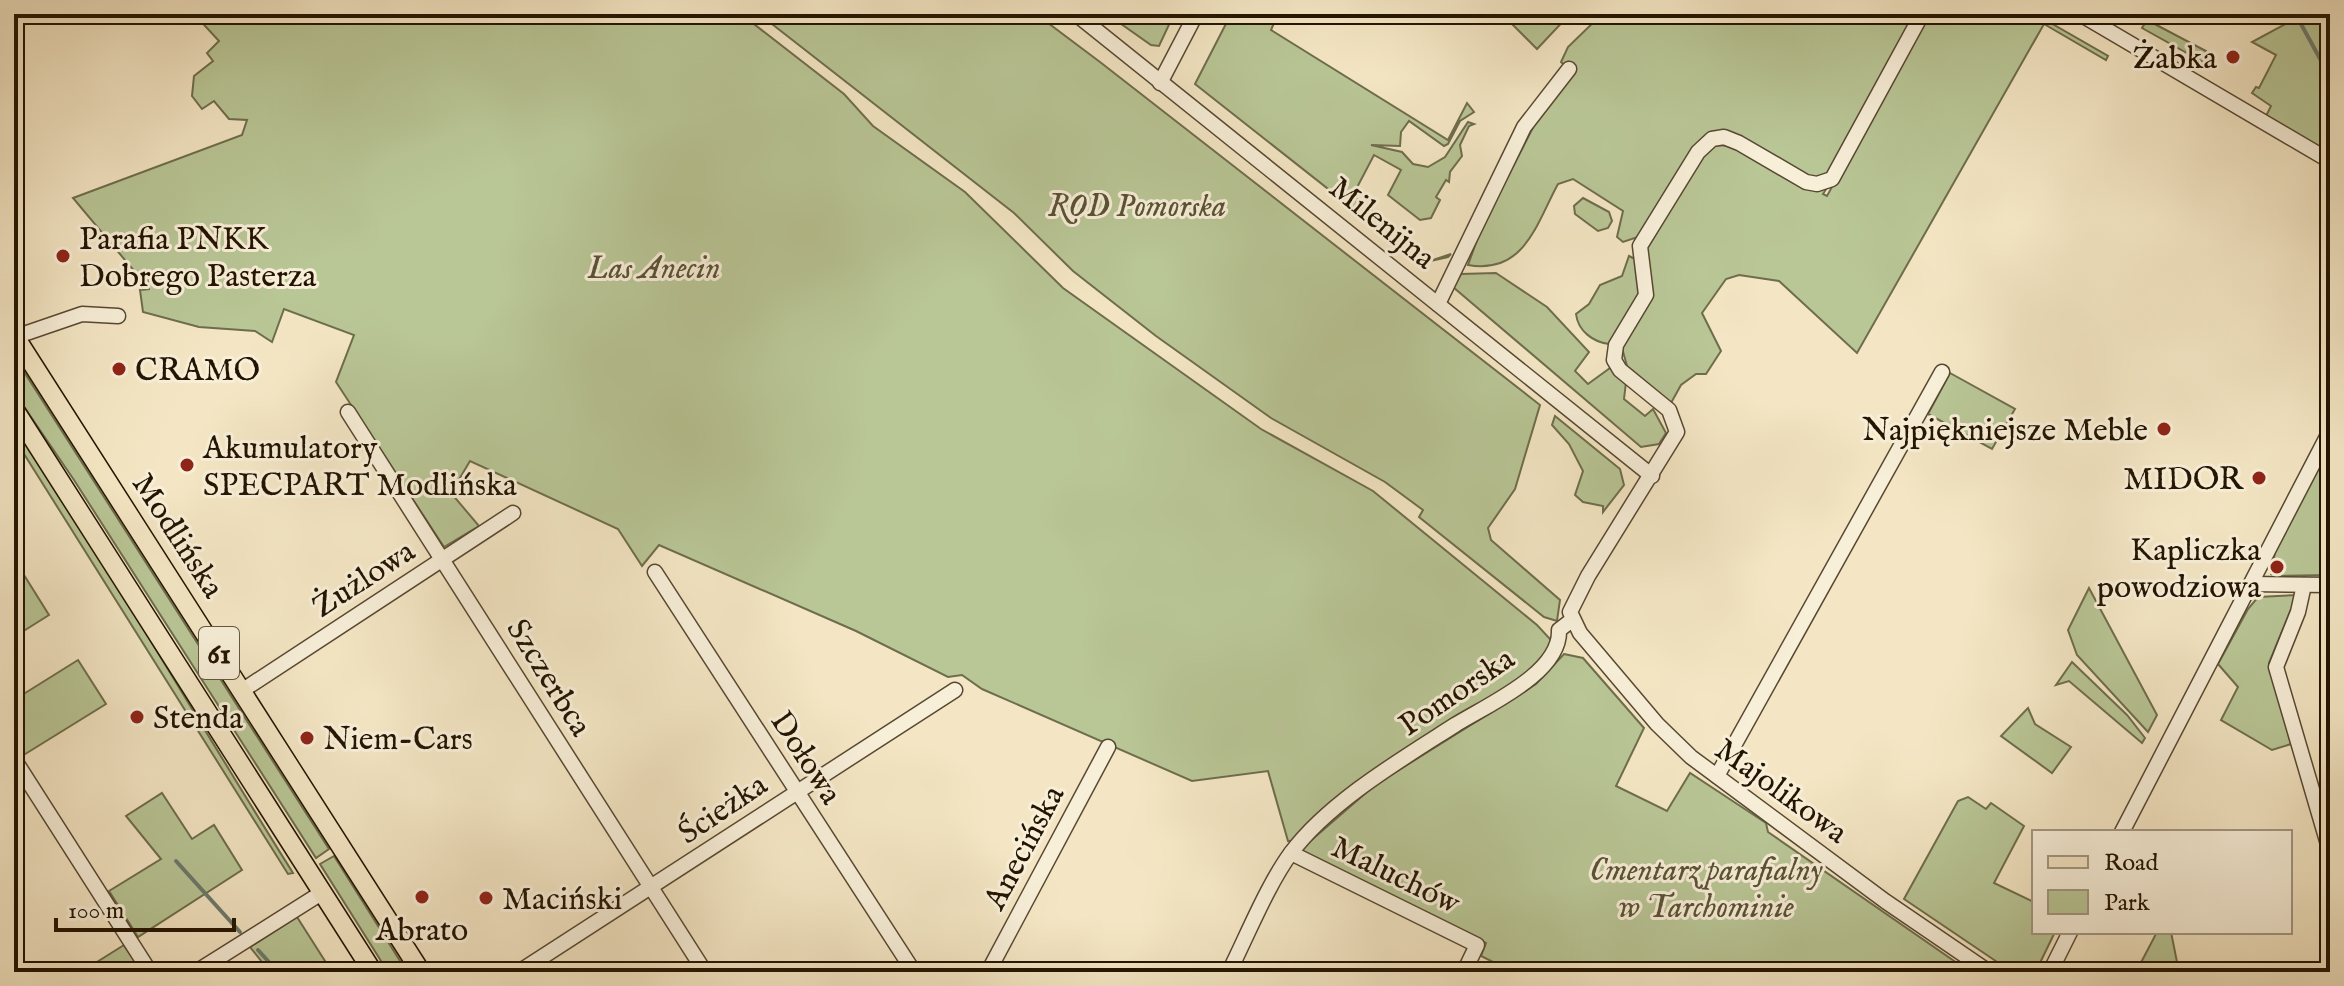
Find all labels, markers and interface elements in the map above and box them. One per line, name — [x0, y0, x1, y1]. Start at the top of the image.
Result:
place label: Żabka — [2133, 39, 2217, 80]
marker: Żabka — [2224, 48, 2242, 66]
street label: Milenijna — [1320, 168, 1443, 280]
park label: ROD Pomorska — [1048, 187, 1226, 228]
place label: Parafia PNKK Dobrego Pasterza — [79, 220, 316, 298]
marker: Parafia PNKK Dobrego Pasterza — [54, 247, 72, 265]
park label: Las Anecin — [587, 249, 720, 290]
place label: CRAMO — [135, 351, 260, 392]
marker: CRAMO — [110, 360, 128, 378]
place label: Najpiękniejsze Meble — [1862, 411, 2148, 452]
marker: Najpiękniejsze Meble — [2155, 420, 2173, 438]
place label: Akumulatory SPECPART Modlińska — [202, 429, 517, 507]
marker: Akumulatory SPECPART Modlińska — [178, 456, 196, 474]
place label: MIDOR — [2123, 460, 2245, 501]
street label: Modlińska — [121, 466, 232, 607]
marker: MIDOR — [2250, 469, 2268, 487]
place label: Kapliczka powodziowa — [2097, 531, 2261, 609]
street label: Żużlowa — [305, 532, 424, 628]
marker: Kapliczka powodziowa — [2268, 558, 2286, 576]
street label: Szczerbca — [496, 612, 600, 745]
road number: 61 — [199, 627, 239, 679]
street label: Pomorska — [1392, 639, 1523, 747]
place label: Stenda — [153, 699, 243, 740]
street label: Dołowa — [760, 704, 850, 813]
marker: Stenda — [128, 708, 146, 726]
place label: Niem-Cars — [323, 720, 473, 761]
marker: Niem-Cars — [298, 729, 316, 747]
street label: Majolikowa — [1706, 730, 1855, 854]
street label: Ścieżka — [671, 765, 776, 855]
street label: Anecińska — [975, 779, 1075, 918]
street label: Maluchów — [1324, 828, 1467, 925]
legend — [2032, 830, 2292, 934]
text: Road — [2104, 848, 2158, 879]
park label: Cmentarz parafialny w Tarchominie — [1590, 851, 1823, 929]
place label: Maciński — [502, 880, 622, 921]
scale bar — [56, 882, 234, 932]
marker: Abrato — [413, 888, 431, 906]
text: Park — [2104, 888, 2150, 919]
marker: Maciński — [477, 889, 495, 907]
text: 100 m — [68, 896, 124, 927]
place label: Abrato — [375, 911, 468, 952]

